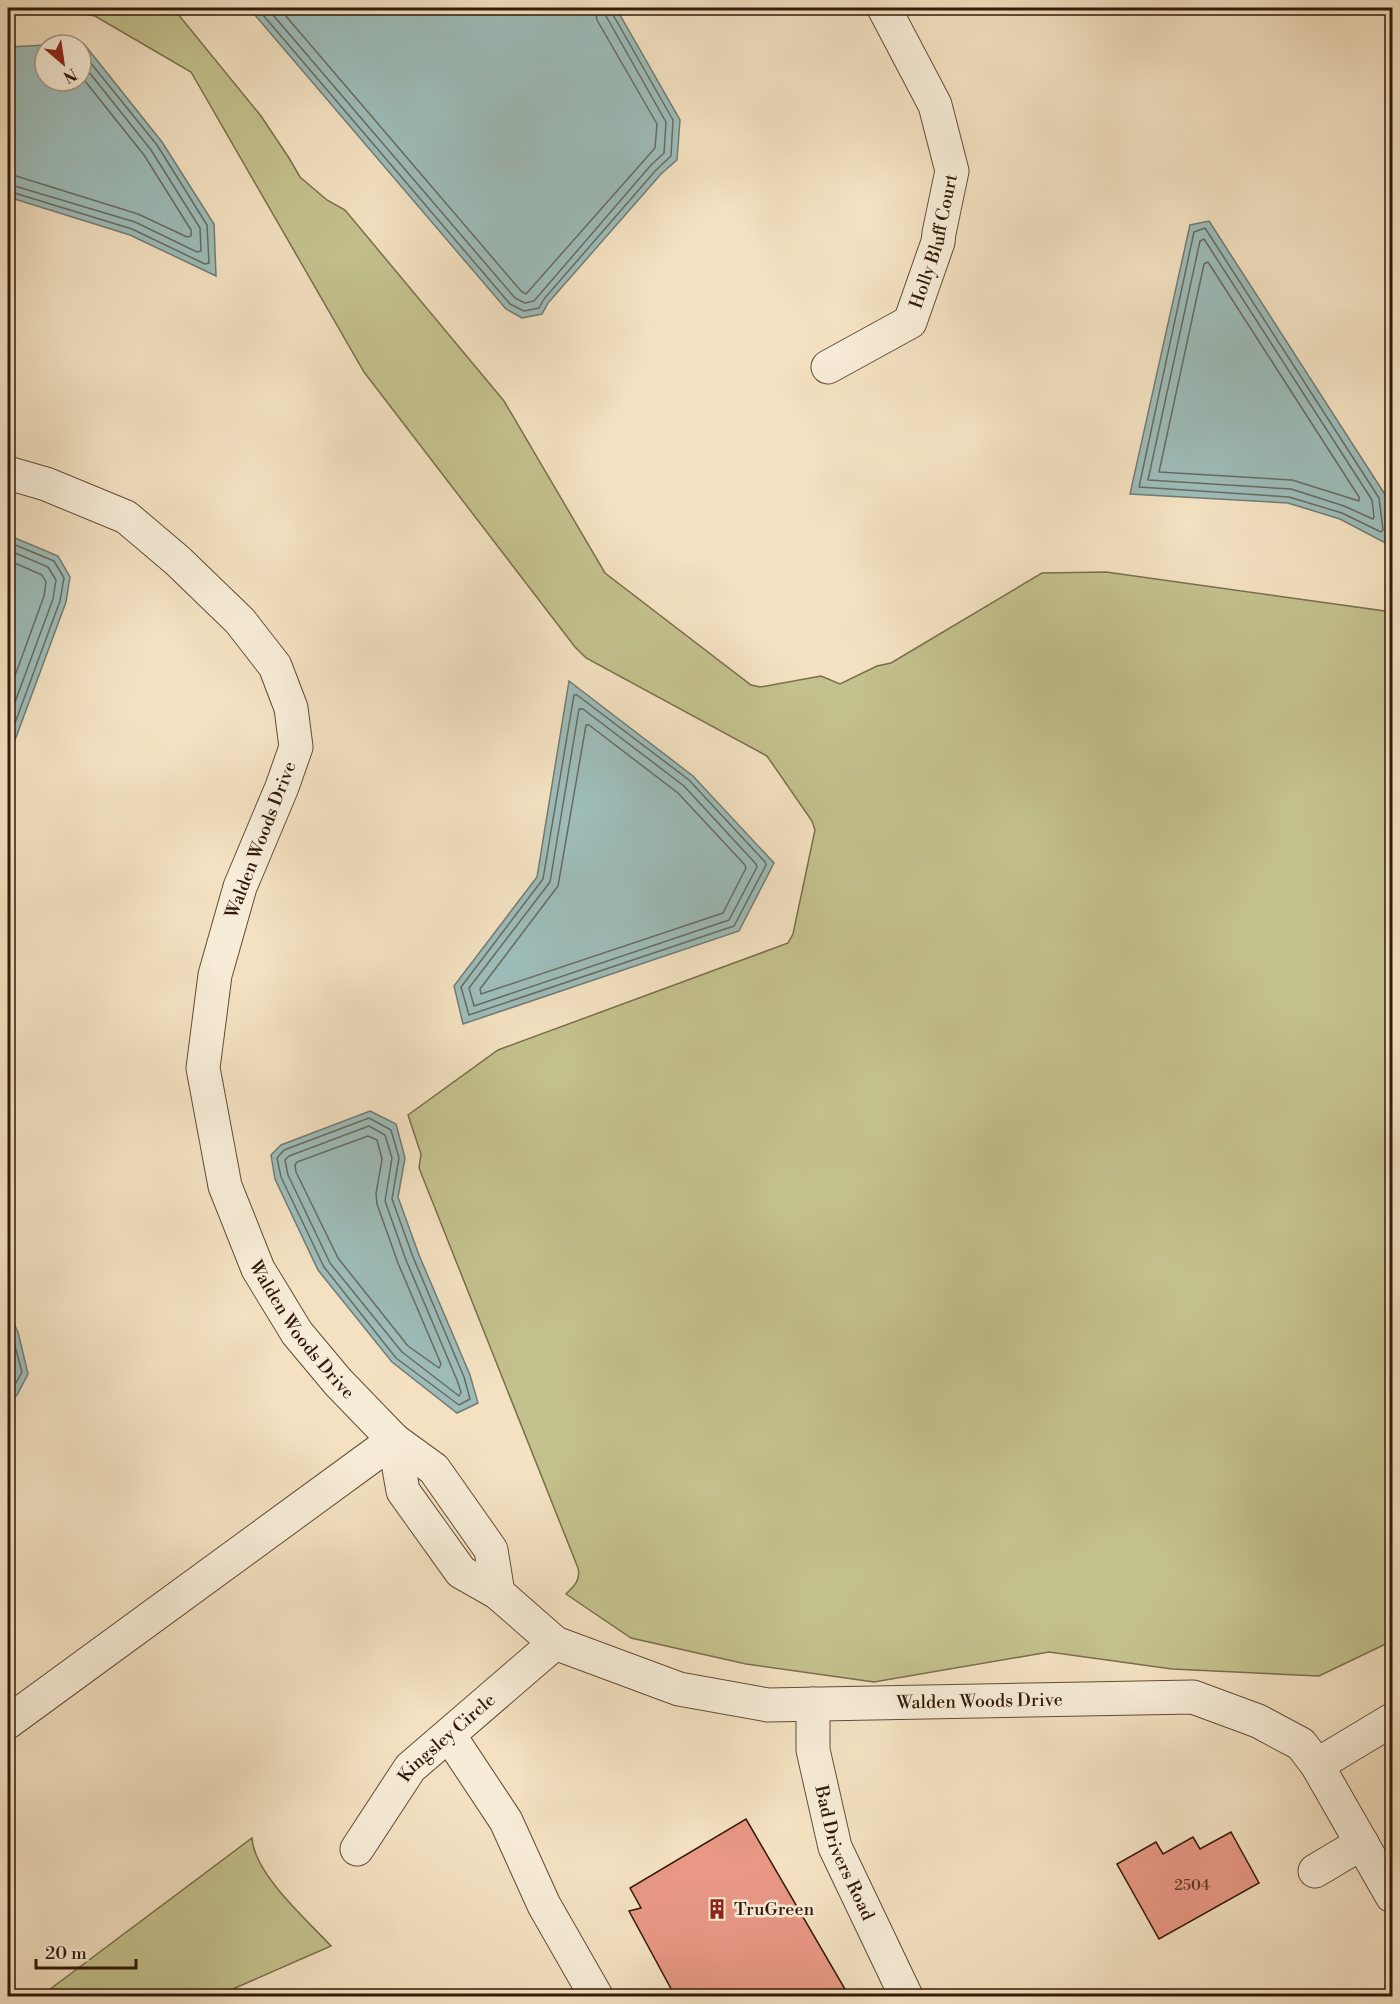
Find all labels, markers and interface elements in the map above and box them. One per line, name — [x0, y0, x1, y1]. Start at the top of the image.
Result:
north arrow — [33, 33, 93, 93]
text: N — [59, 63, 80, 87]
street label: Holly Bluff Court — [904, 171, 963, 312]
street label: Walden Woods Drive — [220, 758, 302, 923]
street label: Walden Woods Drive — [244, 1256, 360, 1404]
street label: Kingsley Circle — [393, 1688, 500, 1786]
street label: Walden Woods Drive — [895, 1688, 1063, 1714]
street label: Bad Drivers Road — [810, 1782, 880, 1925]
house number: 2504 — [1174, 1876, 1210, 1895]
building icon: TruGreen — [705, 1897, 729, 1921]
place label: TruGreen — [734, 1898, 815, 1921]
scale bar — [36, 1932, 136, 1970]
text: 20 m — [45, 1942, 87, 1965]

